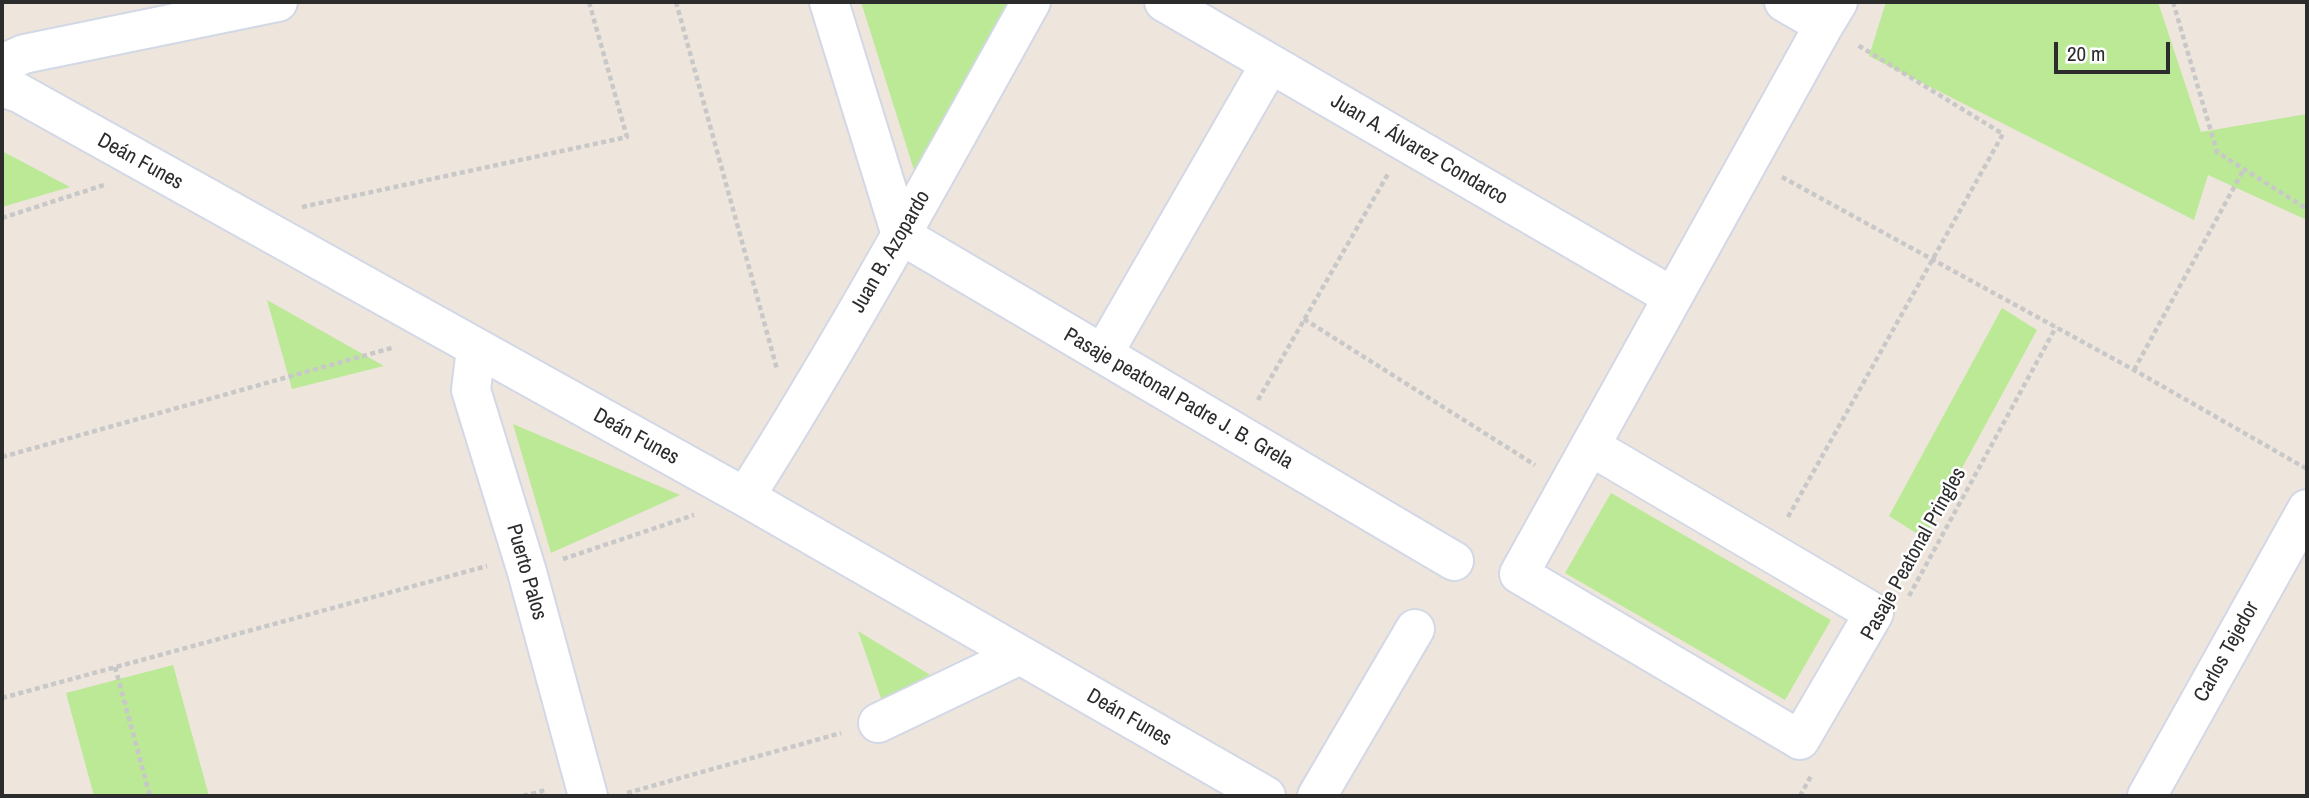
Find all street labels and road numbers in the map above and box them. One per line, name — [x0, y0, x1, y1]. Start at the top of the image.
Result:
street label: Juan A. Álvarez Condarco — [1326, 89, 1512, 211]
street label: Deán Funes — [93, 128, 187, 196]
street label: Juan B. Azopardo — [846, 186, 936, 318]
street label: Pasaje peatonal Padre J. B. Grela — [1059, 323, 1297, 475]
street label: Deán Funes — [589, 403, 683, 471]
street label: Pasaje Peatonal Pringles — [1856, 463, 1972, 645]
street label: Puerto Palos — [500, 521, 552, 623]
street label: Carlos Tejedor — [2189, 597, 2265, 707]
street label: Deán Funes — [1082, 684, 1176, 752]

